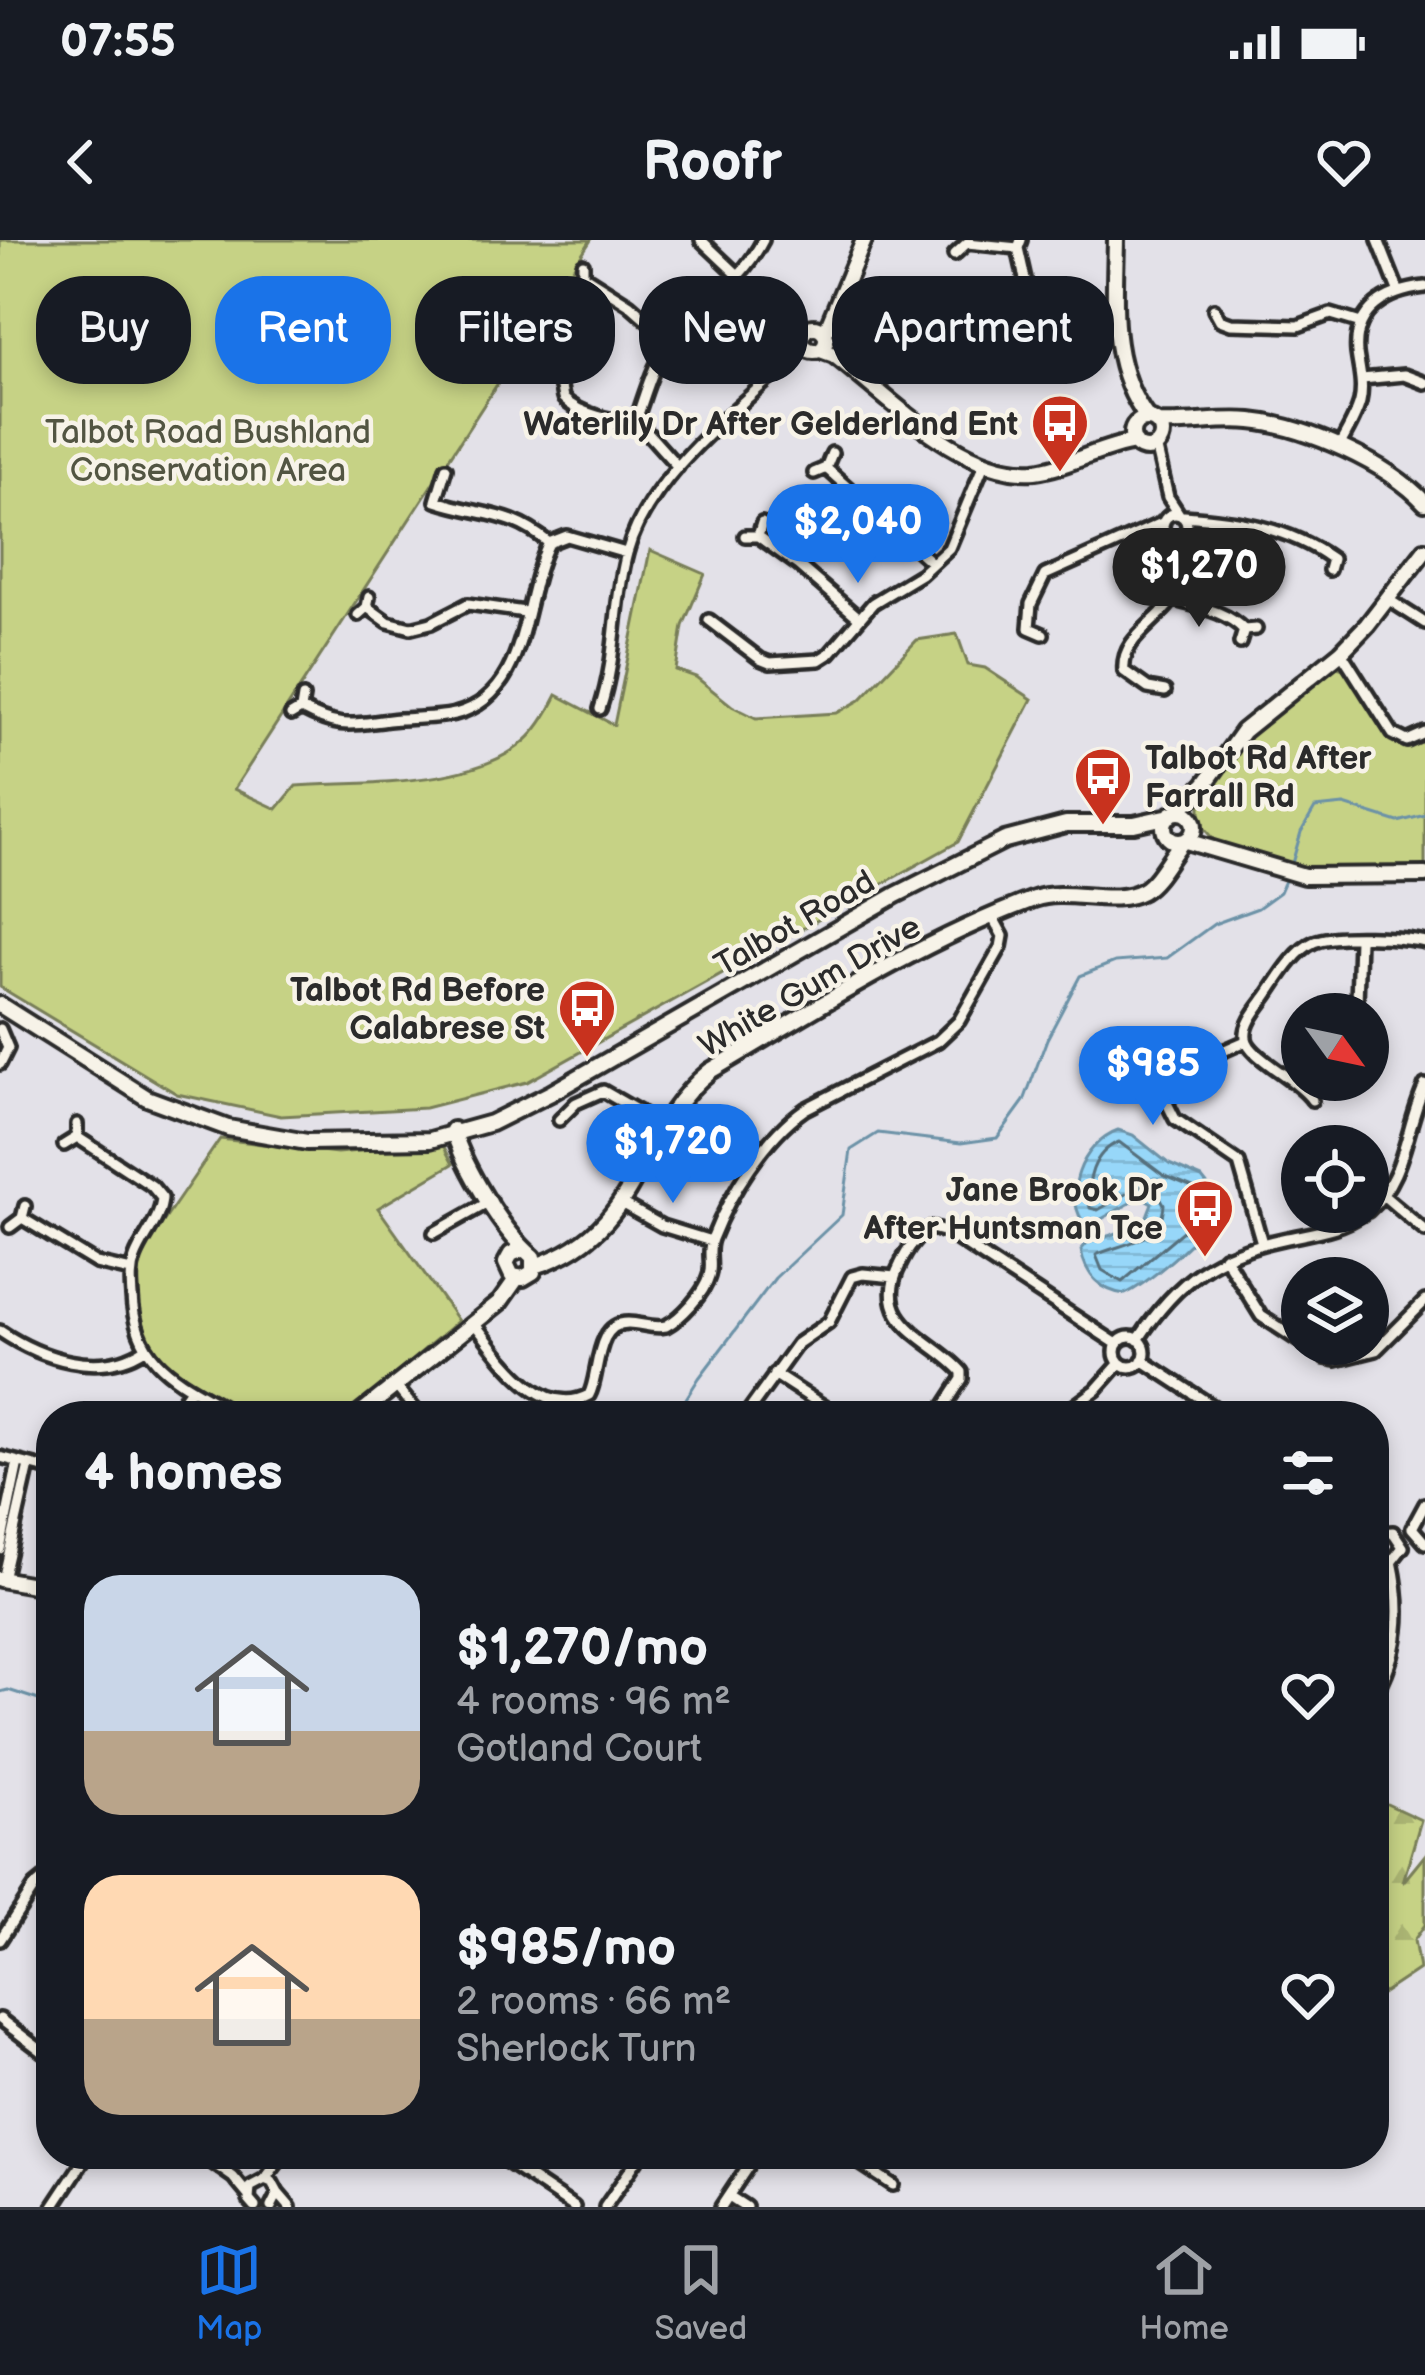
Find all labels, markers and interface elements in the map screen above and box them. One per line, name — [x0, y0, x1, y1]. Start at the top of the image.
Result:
text: 07:55 — [60, 15, 176, 70]
icon: back — [48, 129, 114, 195]
icon: heart — [1311, 129, 1377, 195]
text: Roofr — [643, 130, 782, 195]
chip: Buy — [36, 276, 191, 384]
chip: Rent — [215, 276, 391, 384]
chip: Filters — [415, 276, 615, 384]
chip: New — [639, 276, 808, 384]
chip: Apartment — [832, 276, 1114, 384]
bus stop icon: Waterlily Dr After Gelderland Ent — [1029, 392, 1091, 474]
place label: Waterlily Dr After Gelderland Ent — [523, 405, 1018, 445]
park label: Talbot Road Bushland Conservation Area — [45, 413, 371, 491]
pin: $2,040 — [760, 484, 956, 586]
text: $2,040 — [793, 499, 923, 546]
pin: $1,270 — [1101, 528, 1297, 630]
text: $1,270 — [1140, 543, 1258, 590]
place label: Talbot Rd After Farrall Rd — [1145, 739, 1372, 817]
bus stop icon: Talbot Rd After Farrall Rd — [1072, 745, 1134, 827]
street label: Talbot Road — [708, 862, 882, 986]
street label: White Gum Drive — [692, 907, 928, 1066]
place label: Talbot Rd Before Calabrese St — [290, 971, 545, 1049]
bus stop icon: Talbot Rd Before Calabrese St — [556, 977, 618, 1059]
north arrow — [1281, 993, 1389, 1101]
map controls — [1281, 993, 1389, 1365]
pin: $985 — [1082, 1026, 1224, 1128]
text: $985 — [1106, 1041, 1200, 1088]
pin: $1,720 — [575, 1104, 771, 1206]
text: $1,720 — [613, 1119, 733, 1166]
button: locate — [1281, 1125, 1389, 1233]
place label: Jane Brook Dr After Huntsman Tce — [863, 1171, 1164, 1249]
bus stop icon: Jane Brook Dr After Huntsman Tce — [1174, 1177, 1236, 1259]
button: layers — [1281, 1257, 1389, 1365]
icon: filters — [1275, 1440, 1341, 1506]
text: 4 homes — [84, 1443, 283, 1504]
text: $1,270/mo — [456, 1618, 708, 1679]
icon: home — [180, 1623, 324, 1767]
icon: heart — [1275, 1662, 1341, 1728]
text: 4 rooms · 96 m² — [456, 1679, 731, 1726]
text: Gotland Court — [456, 1726, 702, 1773]
text: $985/mo — [456, 1918, 676, 1979]
icon: home — [180, 1923, 324, 2067]
icon: heart — [1275, 1962, 1341, 2028]
text: 2 rooms · 66 m² — [456, 1979, 731, 2026]
text: Sherlock Turn — [456, 2026, 696, 2073]
tab: Map — [196, 2237, 262, 2349]
tab: Saved — [654, 2237, 747, 2349]
tab: Home — [1139, 2237, 1229, 2349]

